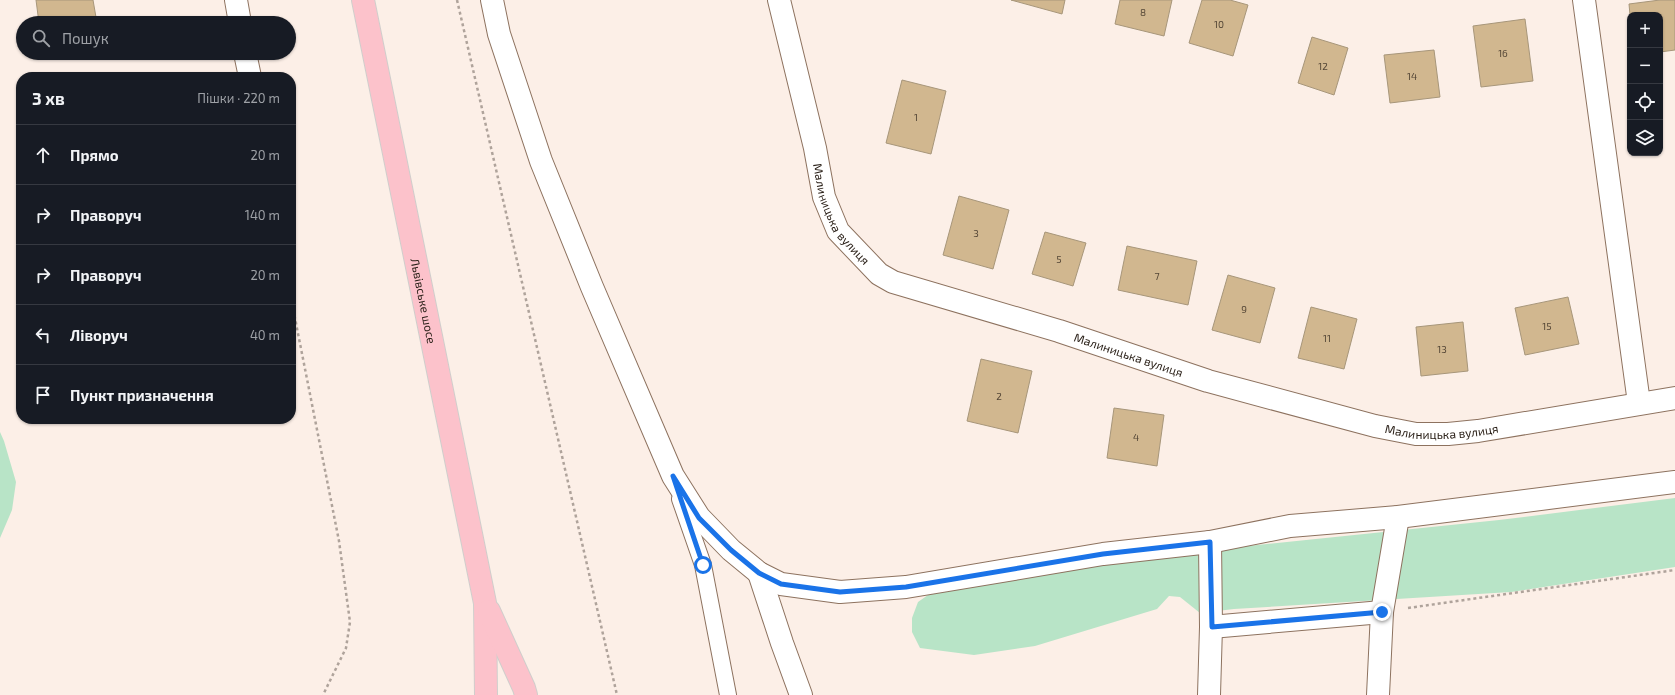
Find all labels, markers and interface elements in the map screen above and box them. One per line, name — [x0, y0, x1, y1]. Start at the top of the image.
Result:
house number: 8 — [1140, 6, 1146, 18]
map controls — [1627, 12, 1663, 156]
button: + — [1627, 12, 1663, 48]
search box — [16, 16, 296, 60]
house number: 10 — [1214, 18, 1224, 30]
icon: search — [30, 27, 52, 49]
text: Пошук — [62, 29, 109, 47]
house number: 16 — [1498, 47, 1508, 59]
button: − — [1627, 48, 1663, 84]
house number: 12 — [1318, 60, 1328, 72]
house number: 14 — [1407, 70, 1417, 82]
button: locate — [1627, 84, 1663, 120]
text: 3 хв — [32, 88, 65, 108]
text: Пішки · 220 m — [197, 90, 280, 106]
house number: 1 — [914, 111, 918, 123]
button: layers — [1627, 120, 1663, 156]
icon: ahead — [32, 144, 54, 166]
text: Прямо — [70, 146, 119, 164]
text: 20 m — [251, 147, 280, 163]
street label: Малиницька вулиця — [811, 162, 873, 267]
icon: right — [32, 204, 54, 226]
text: Праворуч — [70, 206, 141, 224]
text: 140 m — [245, 207, 280, 223]
house number: 3 — [973, 227, 979, 239]
house number: 5 — [1056, 253, 1062, 265]
street label: Львівське шосе — [408, 257, 439, 345]
icon: right — [32, 264, 54, 286]
text: Праворуч — [70, 266, 141, 284]
text: 20 m — [251, 267, 280, 283]
house number: 7 — [1154, 270, 1160, 282]
house number: 9 — [1241, 303, 1247, 315]
house number: 15 — [1542, 320, 1552, 332]
icon: left — [32, 324, 54, 346]
text: Ліворуч — [70, 326, 128, 344]
text: 40 m — [250, 327, 280, 343]
street label: Малиницька вулиця — [1072, 330, 1185, 379]
house number: 11 — [1323, 332, 1331, 344]
house number: 13 — [1437, 343, 1447, 355]
icon: arrive — [32, 384, 54, 406]
text: Пункт призначення — [70, 386, 214, 404]
house number: 2 — [996, 390, 1002, 402]
street label: Малиницька вулиця — [1384, 421, 1499, 441]
house number: 4 — [1133, 431, 1139, 443]
route start — [694, 556, 712, 574]
route end — [1373, 603, 1391, 621]

